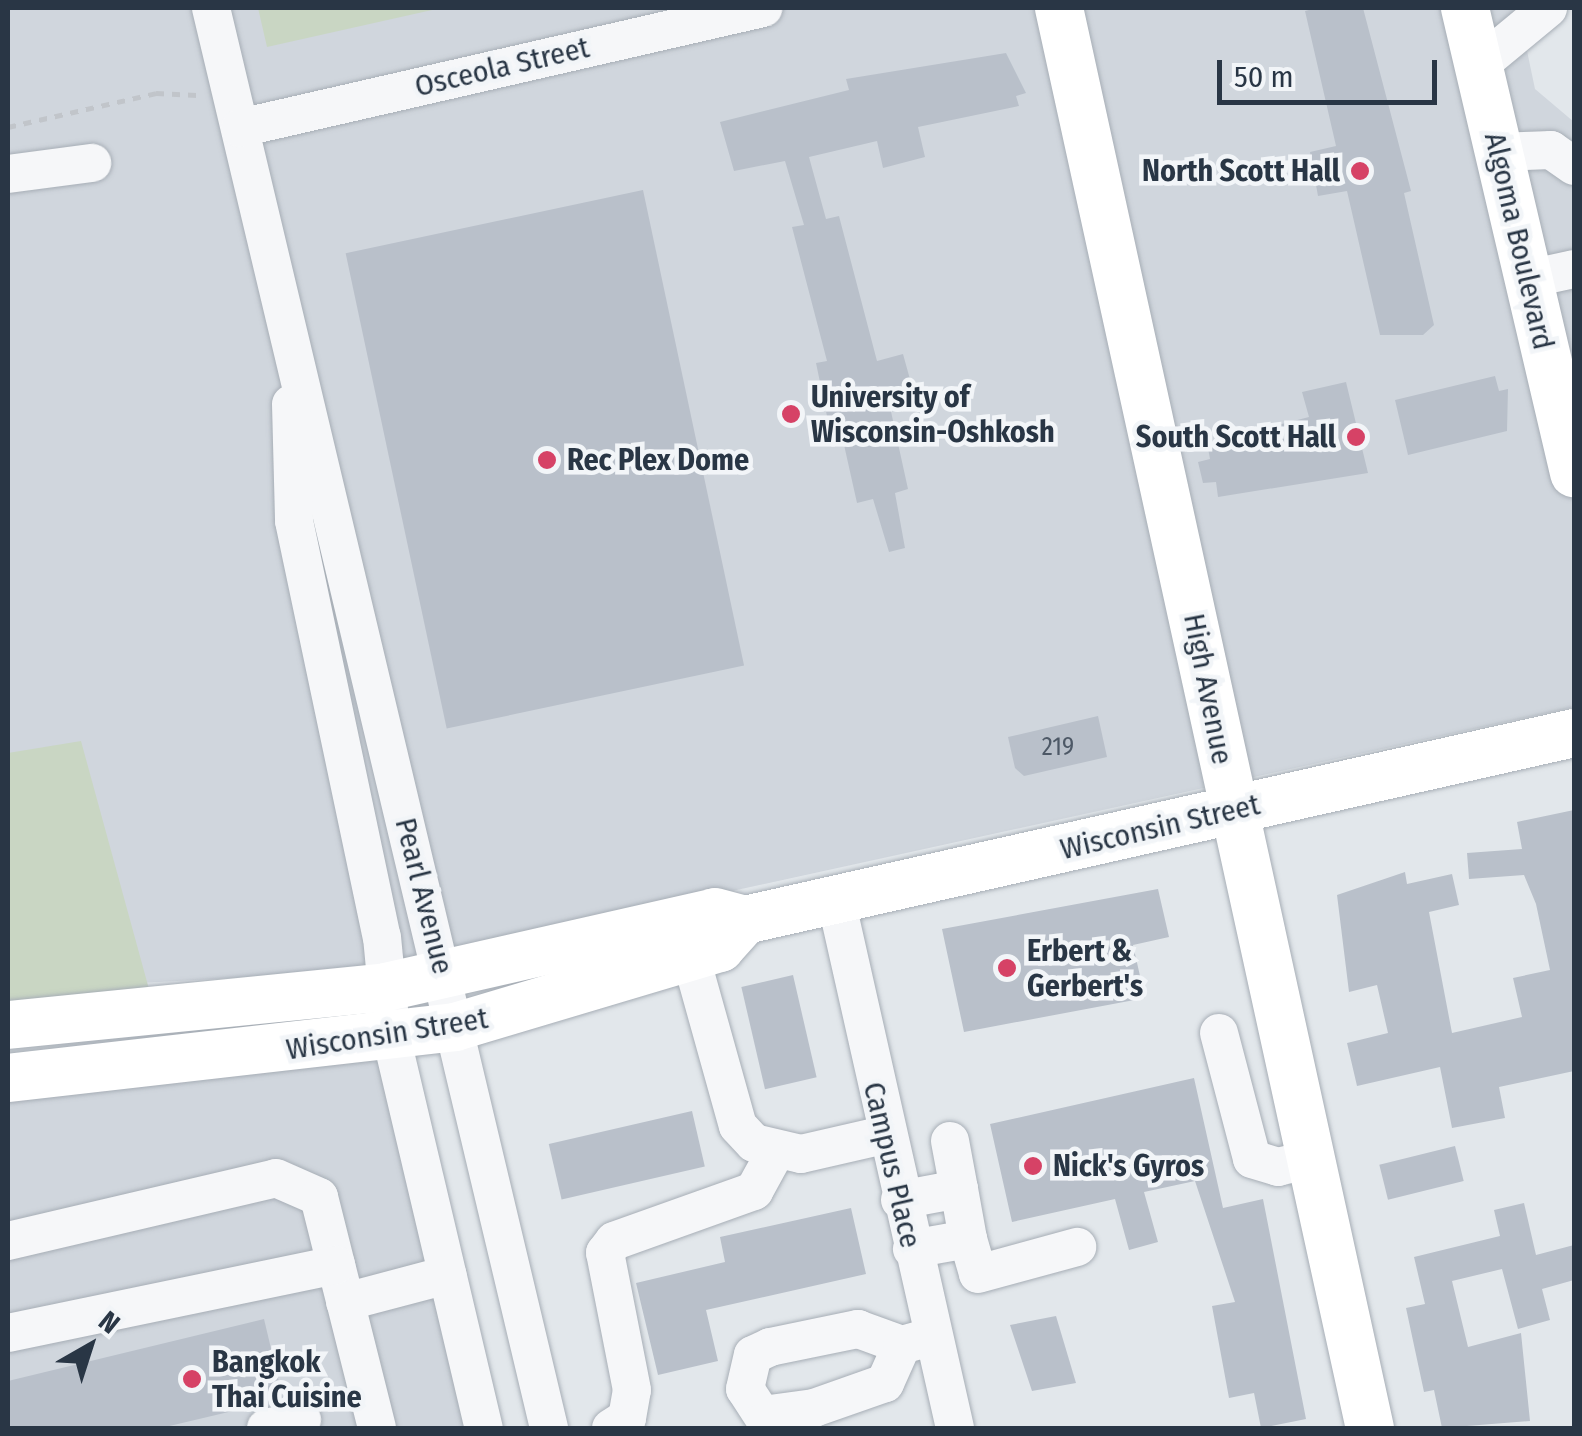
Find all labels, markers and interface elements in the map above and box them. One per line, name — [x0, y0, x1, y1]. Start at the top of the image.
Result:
street label: Osceola Street — [411, 29, 593, 105]
scale bar — [1222, 40, 1442, 102]
text: 50 m — [1234, 59, 1294, 95]
street label: Algoma Boulevard — [1477, 129, 1561, 353]
place label: North Scott Hall — [1142, 153, 1340, 189]
marker: North Scott Hall — [1349, 160, 1371, 182]
place label: University of Wisconsin-Oshkosh — [811, 379, 1055, 450]
marker: University of Wisconsin-Oshkosh — [780, 403, 802, 425]
place label: South Scott Hall — [1136, 419, 1336, 455]
marker: South Scott Hall — [1345, 426, 1367, 448]
place label: Rec Plex Dome — [567, 442, 749, 478]
marker: Rec Plex Dome — [536, 449, 558, 471]
street label: High Avenue — [1176, 611, 1240, 767]
house number: 219 — [1042, 732, 1074, 762]
street label: Wisconsin Street — [1057, 787, 1263, 867]
street label: Pearl Avenue — [387, 814, 461, 978]
place label: Erbert & Gerbert's — [1027, 933, 1143, 1004]
marker: Erbert & Gerbert's — [996, 957, 1018, 979]
street label: Wisconsin Street — [284, 1000, 490, 1068]
street label: Campus Place — [855, 1079, 929, 1251]
place label: Nick's Gyros — [1053, 1148, 1204, 1184]
marker: Nick's Gyros — [1022, 1155, 1044, 1177]
north arrow — [40, 1296, 140, 1396]
text: N — [92, 1304, 126, 1340]
place label: Bangkok Thai Cuisine — [212, 1344, 362, 1414]
marker: Bangkok Thai Cuisine — [181, 1368, 203, 1390]

